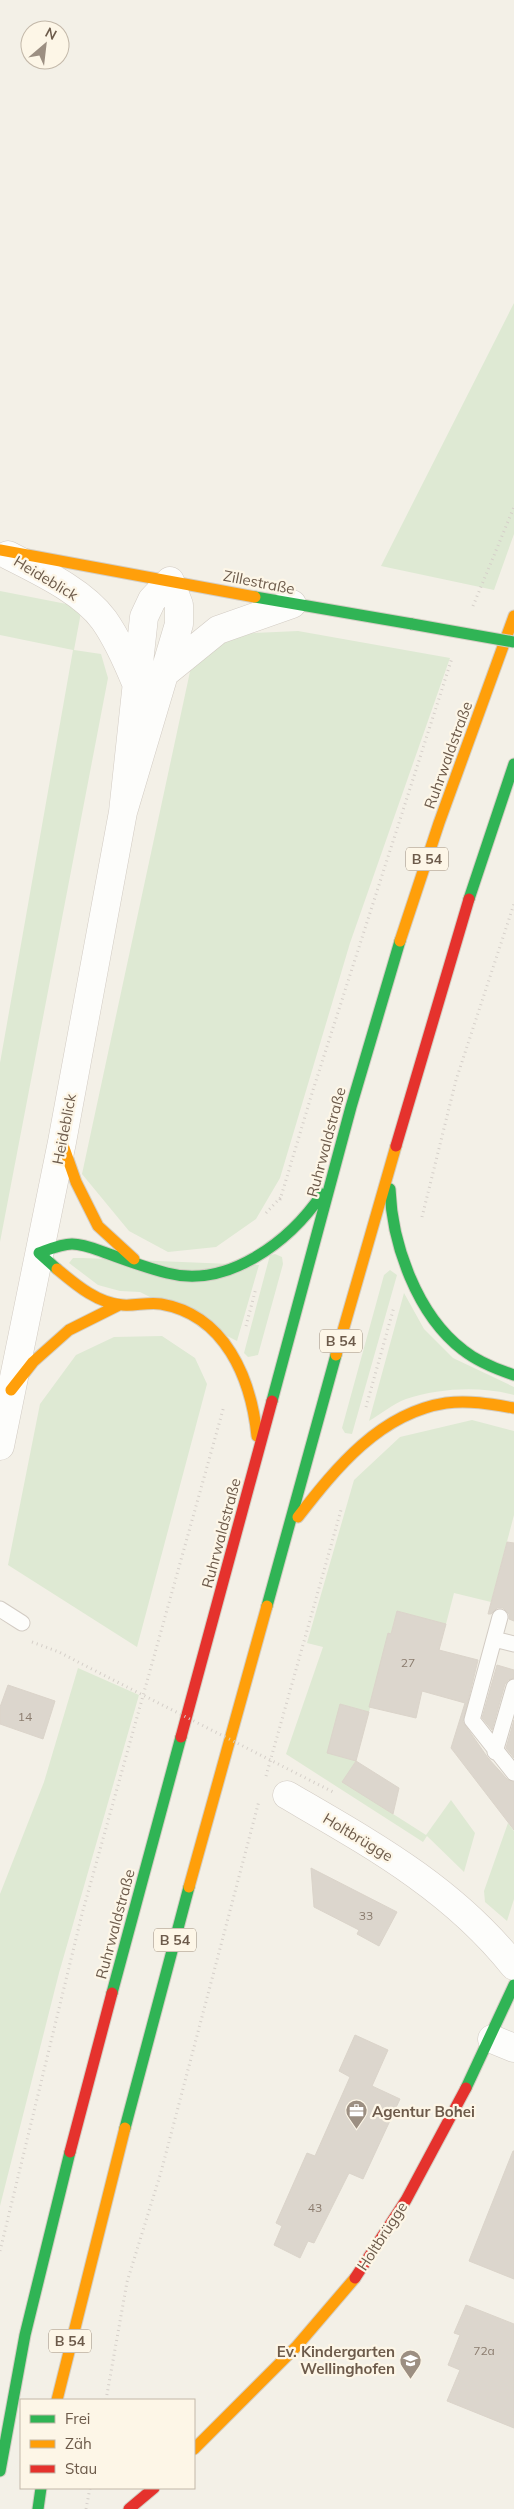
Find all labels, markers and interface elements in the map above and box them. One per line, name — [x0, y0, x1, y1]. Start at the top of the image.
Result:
north arrow — [20, 20, 70, 70]
text: N — [42, 23, 60, 44]
street label: Heideblick — [10, 551, 82, 605]
street label: Zillestraße — [222, 566, 296, 598]
street label: Ruhrwaldstraße — [420, 699, 476, 811]
road number: B 54 — [406, 848, 448, 871]
street label: Ruhrwaldstraße — [302, 1085, 350, 1199]
street label: Heideblick — [48, 1092, 80, 1166]
road number: B 54 — [320, 1330, 362, 1352]
street label: Ruhrwaldstraße — [197, 1476, 245, 1590]
house number: 27 — [401, 1655, 415, 1670]
house number: 14 — [18, 1709, 32, 1724]
street label: Holtbrügge — [320, 1809, 396, 1865]
street label: Ruhrwaldstraße — [91, 1867, 139, 1981]
house number: 33 — [359, 1908, 373, 1923]
road number: B 54 — [154, 1928, 196, 1952]
office icon: Agentur Bohei — [344, 2099, 368, 2130]
place label: Agentur Bohei — [372, 2102, 475, 2121]
street label: Holtbrügge — [353, 2198, 411, 2274]
house number: 43 — [308, 2200, 322, 2215]
road number: B 54 — [49, 2330, 91, 2352]
place label: Ev. Kindergarten Wellinghofen — [277, 2342, 395, 2378]
house number: 72a — [473, 2343, 495, 2358]
school or university icon: Ev. Kindergarten Wellinghofen — [399, 2348, 423, 2379]
legend — [20, 2399, 195, 2489]
text: Frei — [65, 2409, 90, 2428]
text: Zäh — [65, 2434, 92, 2453]
text: Stau — [65, 2459, 97, 2478]

